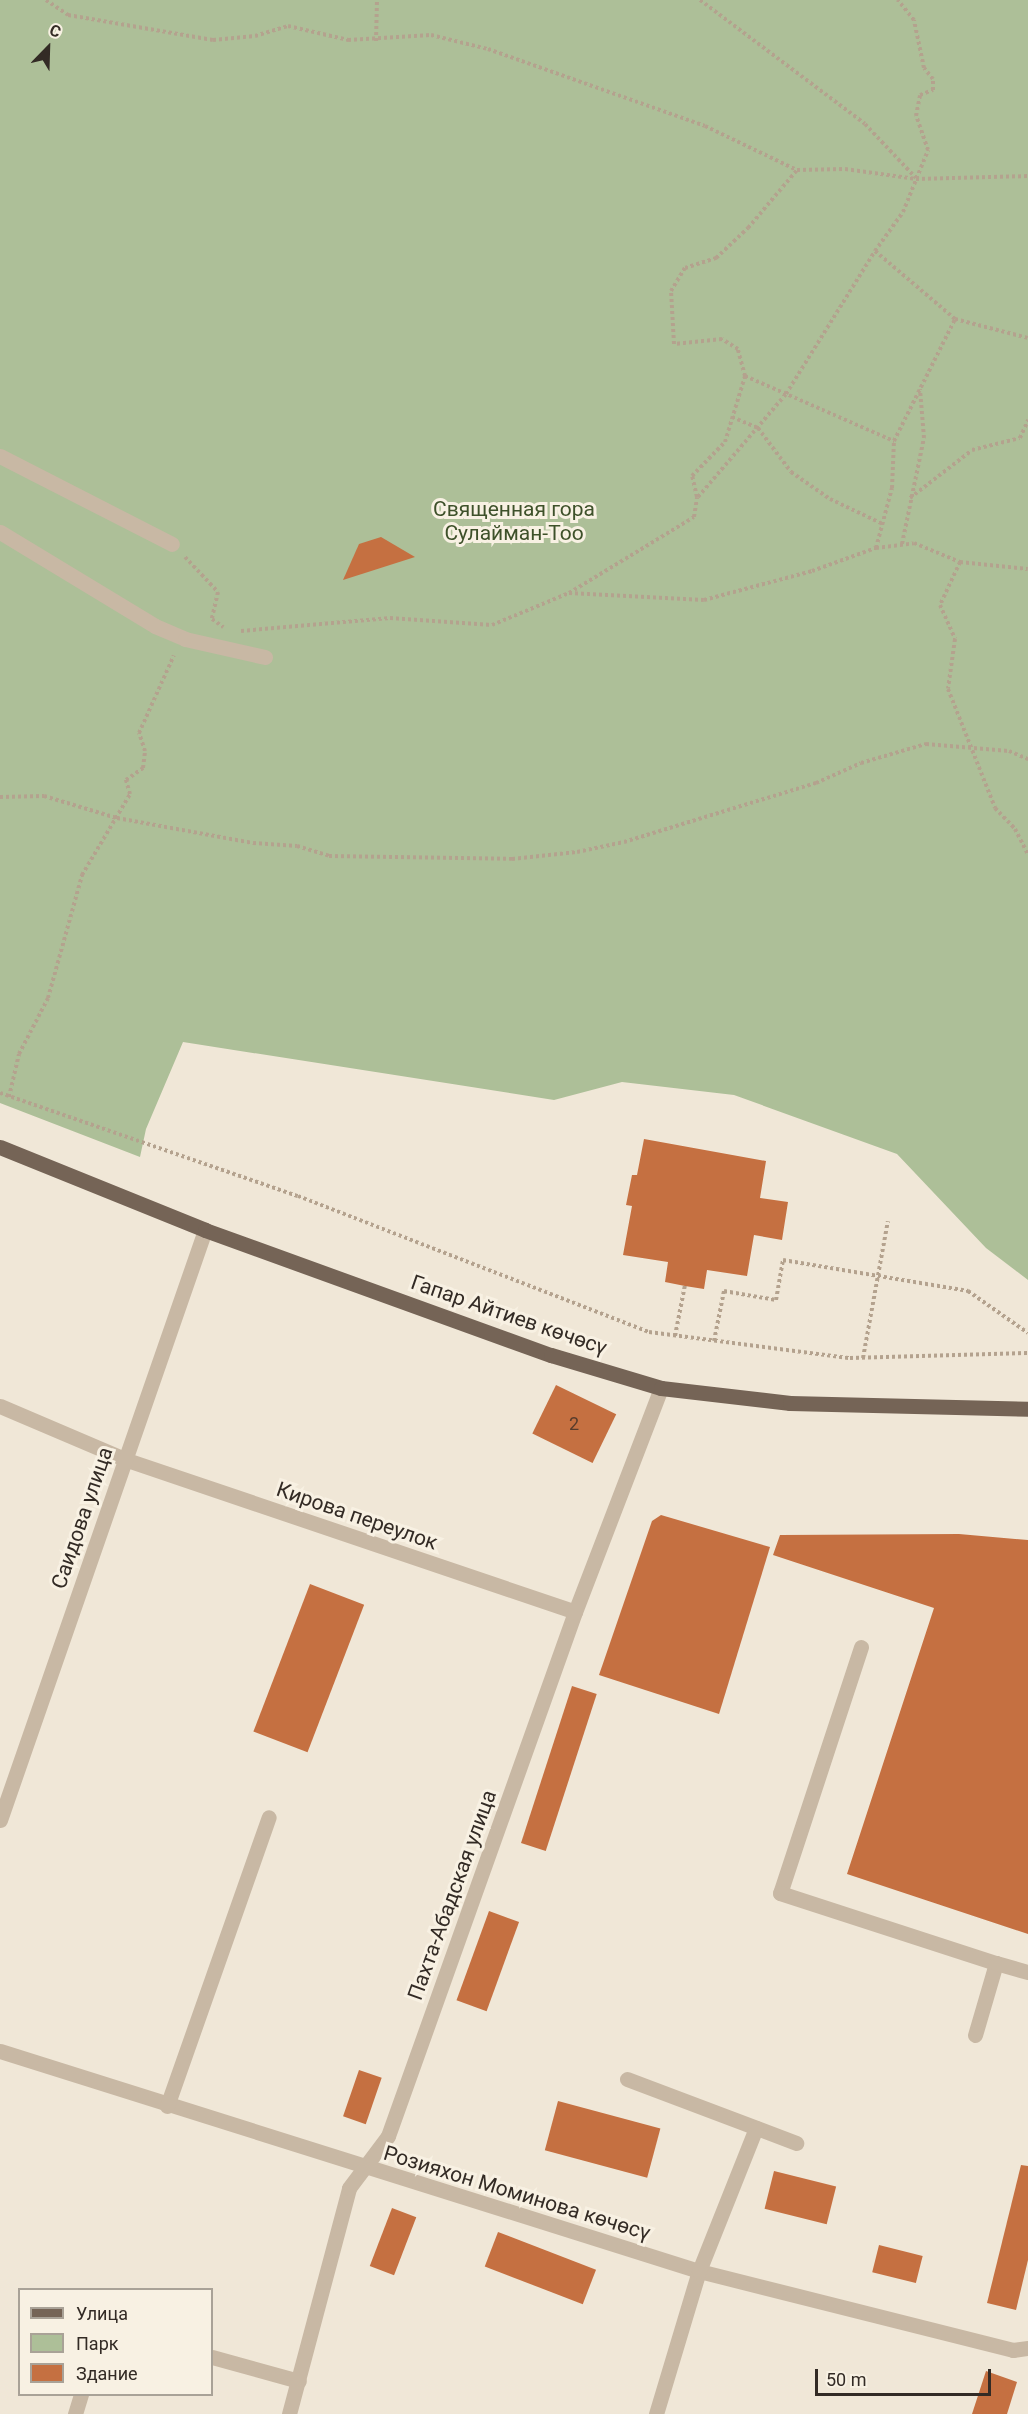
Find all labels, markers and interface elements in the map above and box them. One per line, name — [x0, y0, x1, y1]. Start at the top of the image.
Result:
north arrow — [18, 18, 78, 78]
text: С — [47, 20, 64, 42]
park label: Священная гора Сулайман-Тоо — [433, 496, 595, 546]
street label: Гапар Айтиев көчөсү — [408, 1270, 610, 1360]
house number: 2 — [569, 1413, 579, 1435]
street label: Саидова улица — [46, 1444, 118, 1592]
street label: Кирова переулок — [273, 1477, 441, 1555]
street label: Пахта-Абадская улица — [402, 1787, 502, 2003]
street label: Розияхон Моминова көчөсү — [381, 2140, 653, 2246]
legend — [18, 2288, 213, 2396]
text: Улица — [76, 2303, 128, 2324]
text: Парк — [76, 2333, 118, 2354]
scale bar — [818, 2357, 994, 2395]
text: Здание — [76, 2363, 138, 2384]
text: 50 m — [826, 2369, 866, 2390]

